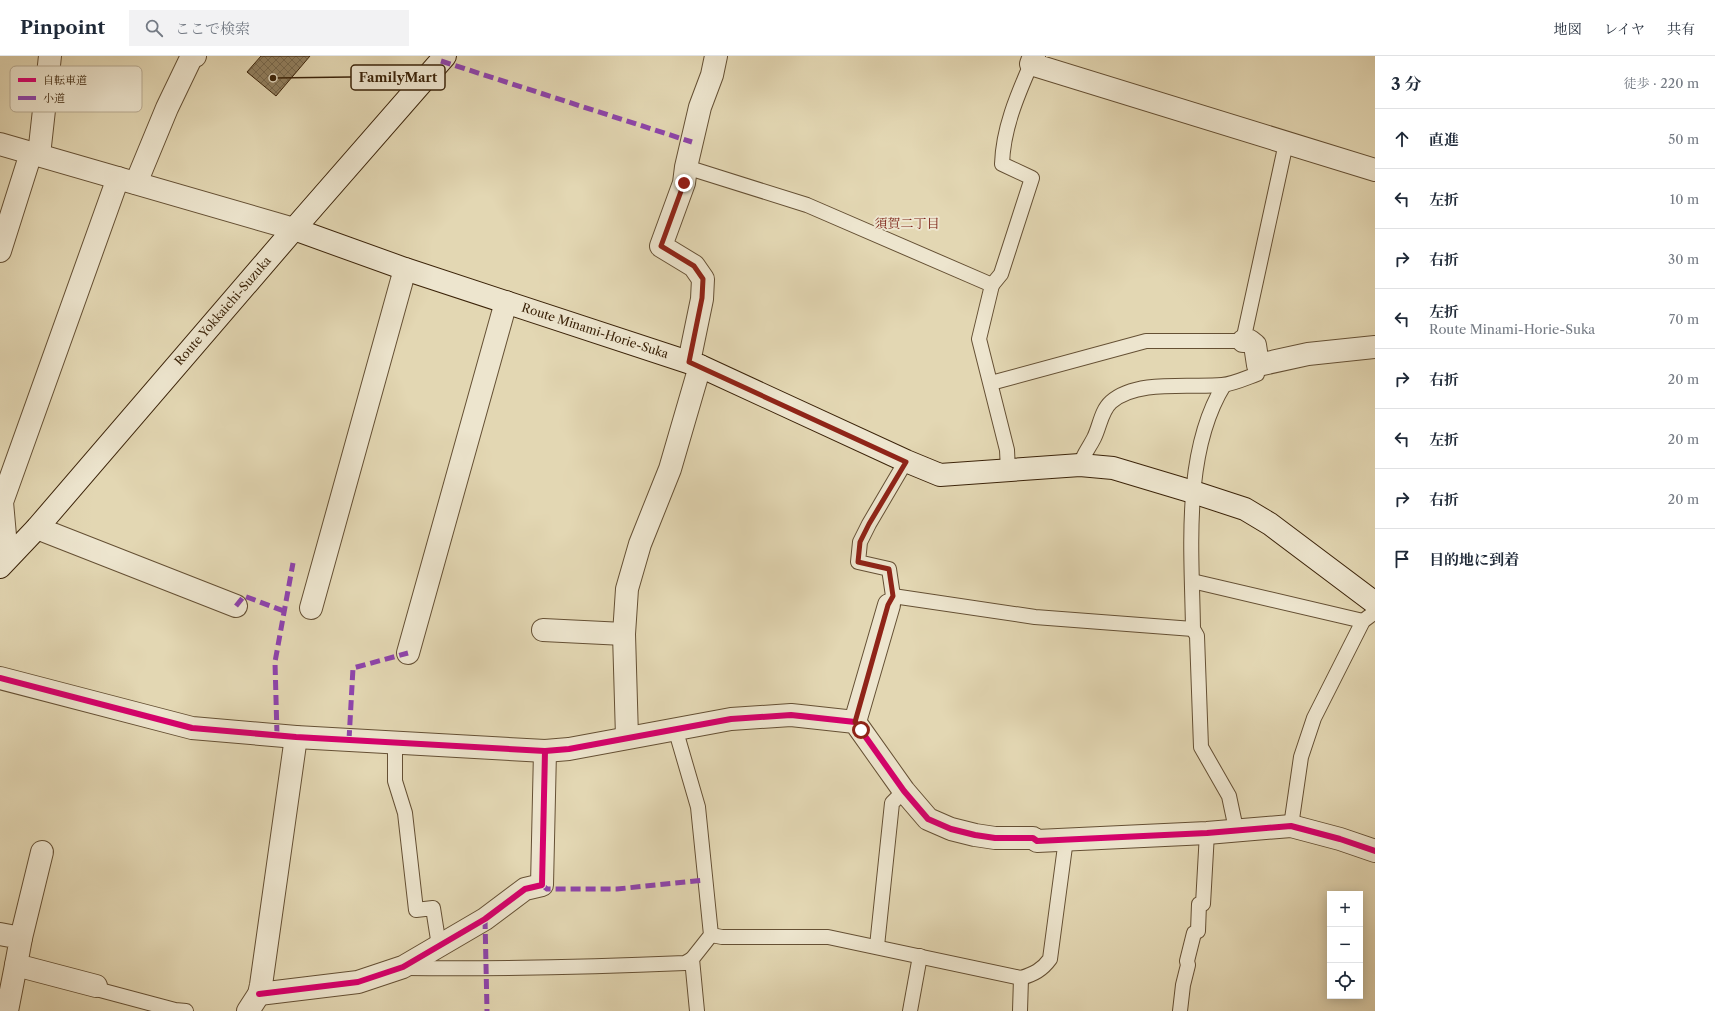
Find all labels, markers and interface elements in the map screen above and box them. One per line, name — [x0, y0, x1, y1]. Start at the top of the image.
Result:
search box — [129, 10, 409, 46]
text: Pinpoint — [20, 16, 105, 39]
icon: search — [143, 17, 165, 39]
text: ここで検索 — [175, 19, 250, 38]
text: 地図 — [1554, 20, 1582, 38]
text: レイヤ — [1604, 20, 1645, 38]
text: 共有 — [1667, 20, 1695, 38]
callout: FamilyMart — [351, 65, 445, 90]
legend — [10, 66, 142, 112]
text: FamilyMart — [359, 69, 438, 85]
text: 自転車道 — [43, 73, 87, 87]
text: 3 分 — [1391, 74, 1422, 94]
text: 徒歩 · 220 m — [1624, 75, 1699, 91]
text: 小道 — [43, 91, 65, 105]
icon: ahead — [1391, 128, 1413, 150]
text: 直進 — [1429, 130, 1459, 149]
text: 50 m — [1668, 131, 1699, 147]
route end — [675, 174, 693, 192]
icon: left — [1391, 188, 1413, 210]
text: 左折 — [1429, 190, 1459, 209]
text: 10 m — [1670, 191, 1699, 207]
district label: 須賀二丁目 — [874, 215, 940, 231]
icon: right — [1391, 248, 1413, 270]
text: 右折 — [1429, 250, 1459, 269]
text: 30 m — [1668, 251, 1699, 267]
street label: Route Yokkaichi-Suzuka — [171, 253, 274, 368]
street label: Route Minami-Horie-Suka — [520, 300, 671, 362]
text: 左折 — [1429, 302, 1459, 321]
icon: left — [1391, 308, 1413, 330]
text: 70 m — [1669, 311, 1699, 327]
text: Route Minami-Horie-Suka — [1429, 321, 1595, 337]
icon: right — [1391, 368, 1413, 390]
text: 右折 — [1429, 370, 1459, 389]
text: 20 m — [1668, 371, 1699, 387]
icon: left — [1391, 428, 1413, 450]
text: 左折 — [1429, 430, 1459, 449]
text: 20 m — [1668, 431, 1699, 447]
icon: right — [1391, 488, 1413, 510]
text: 右折 — [1429, 490, 1459, 509]
text: 20 m — [1668, 491, 1699, 507]
icon: arrive — [1391, 548, 1413, 570]
text: 目的地に到着 — [1429, 550, 1519, 569]
route start — [852, 721, 870, 739]
map controls — [1327, 891, 1363, 999]
button: + — [1327, 891, 1363, 927]
button: − — [1327, 927, 1363, 963]
button: locate — [1327, 963, 1363, 999]

